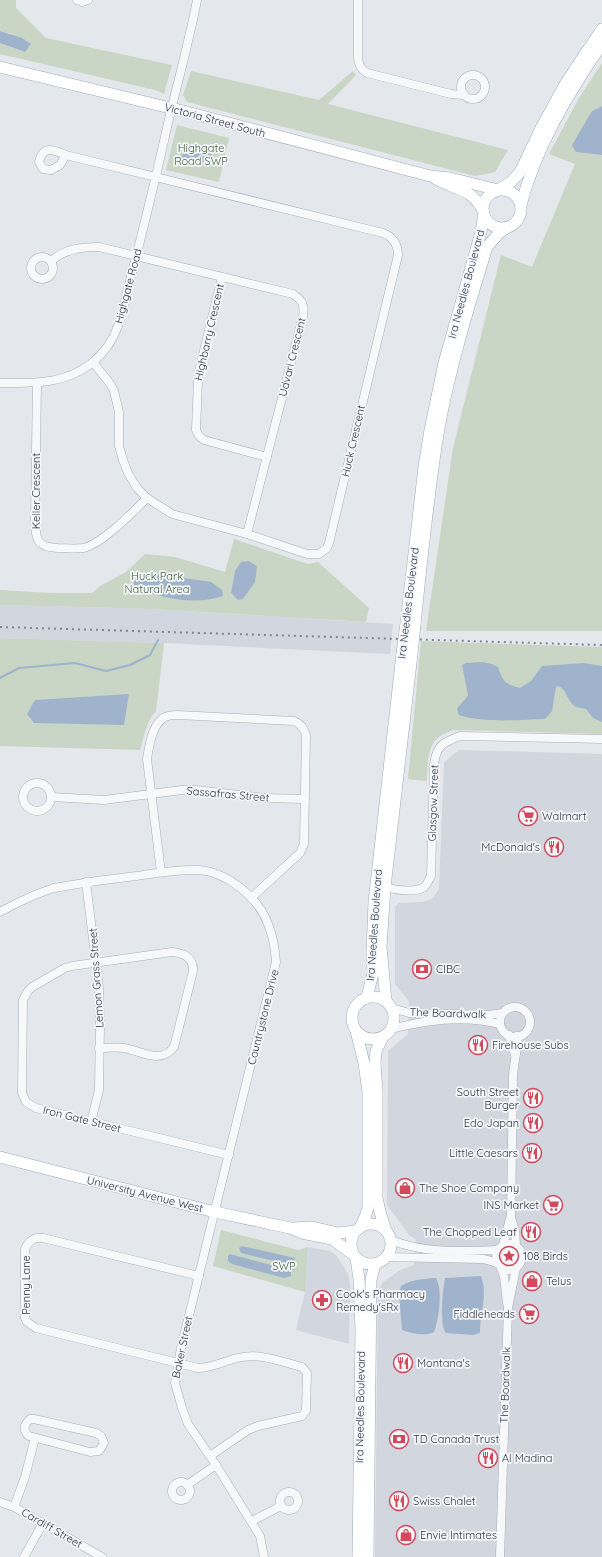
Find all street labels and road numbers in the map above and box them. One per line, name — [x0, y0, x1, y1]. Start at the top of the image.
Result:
street label: Victoria Street South — [163, 100, 267, 140]
street label: Ira Needles Boulevard — [445, 228, 487, 340]
street label: Highgate Road — [111, 247, 145, 325]
street label: Highbarry Crescent — [191, 282, 227, 382]
street label: Udvari Crescent — [275, 316, 309, 398]
street label: Huck Crescent — [338, 403, 368, 478]
street label: Keller Crescent — [29, 453, 43, 529]
street label: Ira Needles Boulevard — [394, 546, 422, 660]
street label: Glasgow Street — [425, 764, 441, 842]
street label: Sassafras Street — [186, 783, 270, 805]
street label: Ira Needles Boulevard — [363, 869, 385, 981]
street label: Lemon Grass Street — [86, 927, 106, 1028]
street label: Countrystone Drive — [244, 968, 282, 1066]
street label: The Boardwalk — [409, 1005, 487, 1021]
street label: Iron Gate Street — [41, 1103, 123, 1136]
street label: University Avenue West — [85, 1173, 205, 1215]
street label: Penny Lane — [19, 1255, 33, 1315]
street label: Baker Street — [169, 1314, 195, 1379]
street label: The Boardwalk — [497, 1346, 513, 1424]
street label: Ira Needles Boulevard — [352, 1351, 368, 1463]
street label: Cardiff Street — [19, 1505, 85, 1551]

